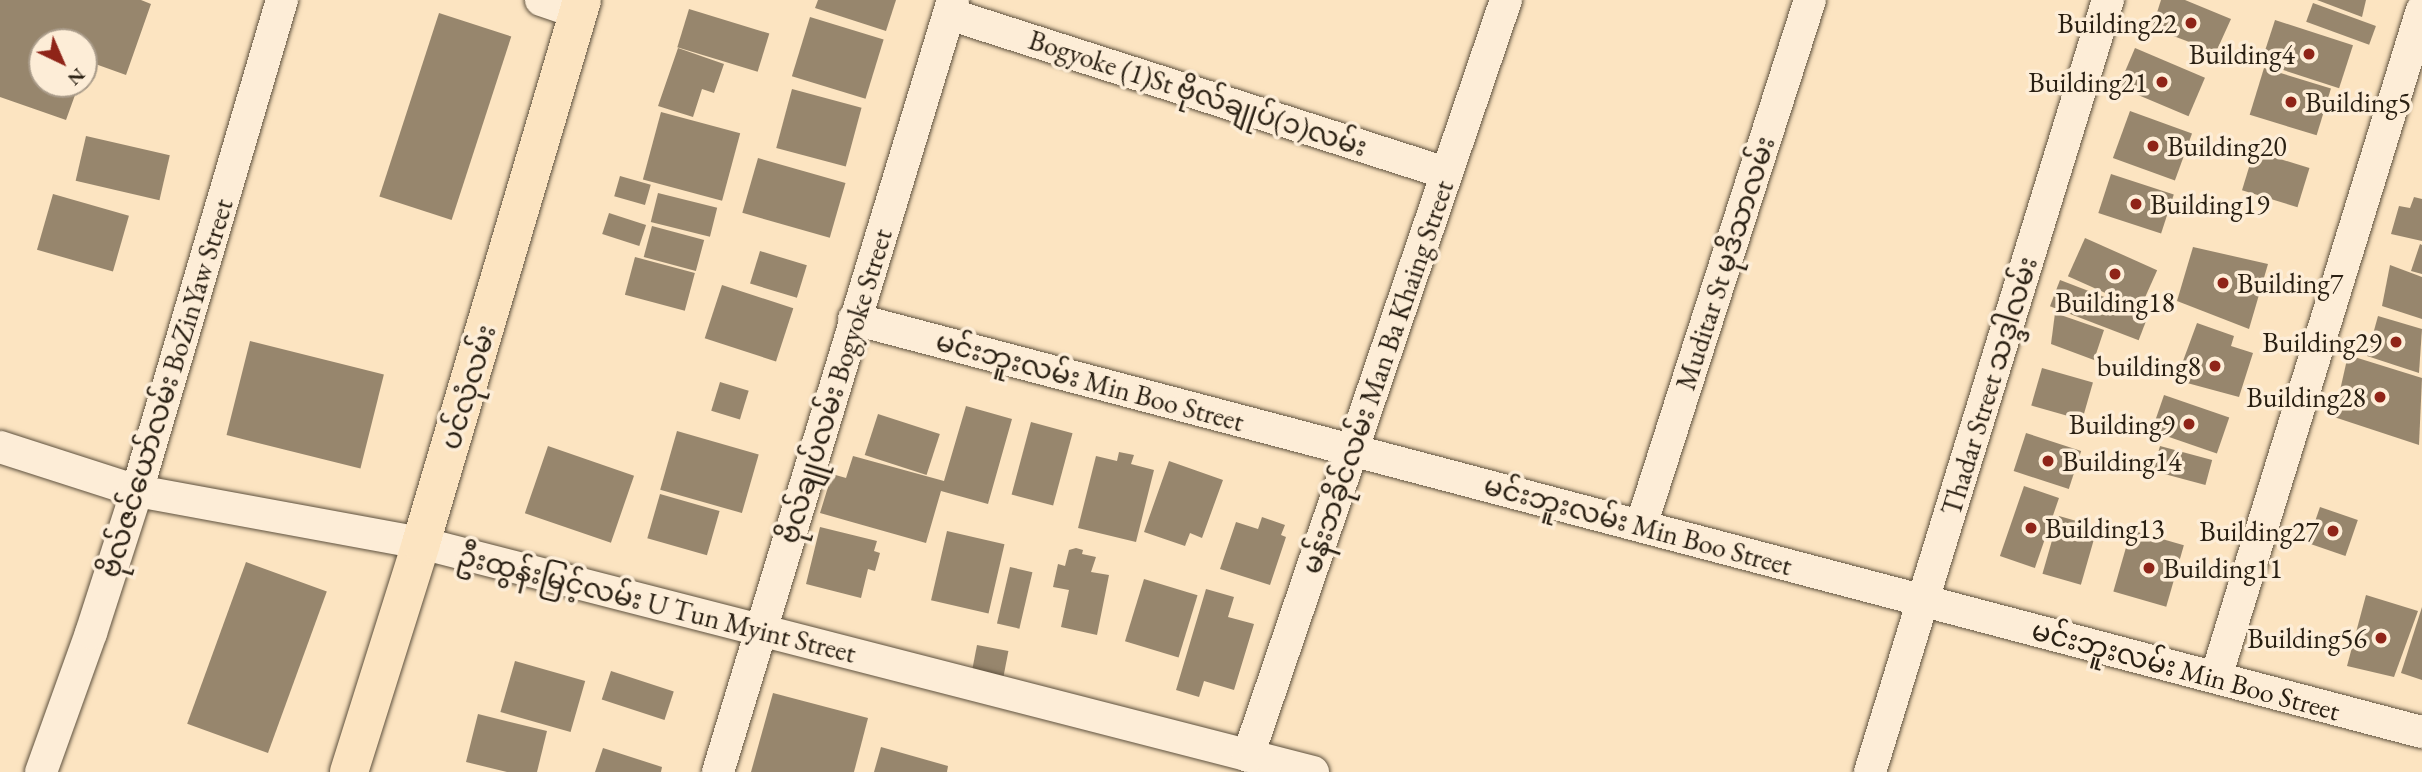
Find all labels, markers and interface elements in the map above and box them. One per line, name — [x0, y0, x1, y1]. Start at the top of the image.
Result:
place label: Building22 — [2057, 6, 2177, 40]
marker: Building22 — [2183, 15, 2199, 31]
street label: Bogyoke (1)St ဗိုလ်ချုပ်(၁)လမ်း — [1025, 22, 1371, 164]
north arrow — [28, 28, 98, 98]
place label: Building4 — [2189, 37, 2295, 71]
marker: Building4 — [2301, 46, 2317, 62]
text: N — [62, 63, 91, 91]
place label: Building21 — [2028, 65, 2148, 99]
marker: Building21 — [2154, 74, 2170, 90]
place label: Building5 — [2305, 85, 2411, 119]
marker: Building5 — [2283, 94, 2299, 110]
place label: Building20 — [2167, 129, 2287, 163]
street label: Muditar St မုဒိသာလမ်း — [1668, 132, 1782, 394]
marker: Building20 — [2145, 138, 2161, 154]
street label: မန်းဘခိုင်လမ်း Man Ba Khaing Street — [1294, 176, 1460, 578]
place label: Building19 — [2150, 187, 2270, 221]
street label: ဗိုလ်ဇင်ယော်လမ်း BoZinYaw Street — [92, 195, 240, 581]
marker: Building19 — [2128, 196, 2144, 212]
street label: ဗိုလ်ချုပ်လမ်း Bogyoke Street — [771, 225, 899, 547]
street label: Thadar Street သဒ္ဒါလမ်း — [1934, 253, 2044, 519]
marker: Building18 — [2107, 266, 2123, 282]
place label: Building7 — [2237, 266, 2343, 300]
marker: Building7 — [2215, 275, 2231, 291]
place label: Building18 — [2055, 285, 2175, 319]
street label: ပင်လုံလမ်း — [433, 321, 503, 453]
street label: မင်းဘူးလမ်း Min Boo Street — [932, 324, 1248, 438]
place label: Building29 — [2262, 325, 2382, 359]
marker: Building29 — [2388, 334, 2404, 350]
place label: building8 — [2097, 349, 2201, 383]
marker: building8 — [2207, 358, 2223, 374]
place label: Building28 — [2246, 380, 2366, 414]
marker: Building28 — [2372, 389, 2388, 405]
place label: Building9 — [2069, 407, 2175, 441]
marker: Building9 — [2181, 416, 2197, 432]
place label: Building14 — [2062, 444, 2182, 478]
marker: Building14 — [2040, 453, 2056, 469]
street label: မင်းဘူးလမ်း Min Boo Street — [1480, 468, 1796, 582]
place label: Building13 — [2045, 511, 2165, 545]
place label: Building27 — [2199, 514, 2319, 548]
marker: Building13 — [2023, 520, 2039, 536]
marker: Building27 — [2325, 523, 2341, 539]
street label: ဦးထွန်းမြင့်လမ်း U Tun Myint Street — [455, 538, 859, 670]
place label: Building11 — [2163, 551, 2283, 585]
marker: Building11 — [2141, 560, 2157, 576]
street label: မင်းဘူးလမ်း Min Boo Street — [2028, 613, 2344, 727]
place label: Building56 — [2247, 621, 2367, 655]
marker: Building56 — [2373, 630, 2389, 646]

